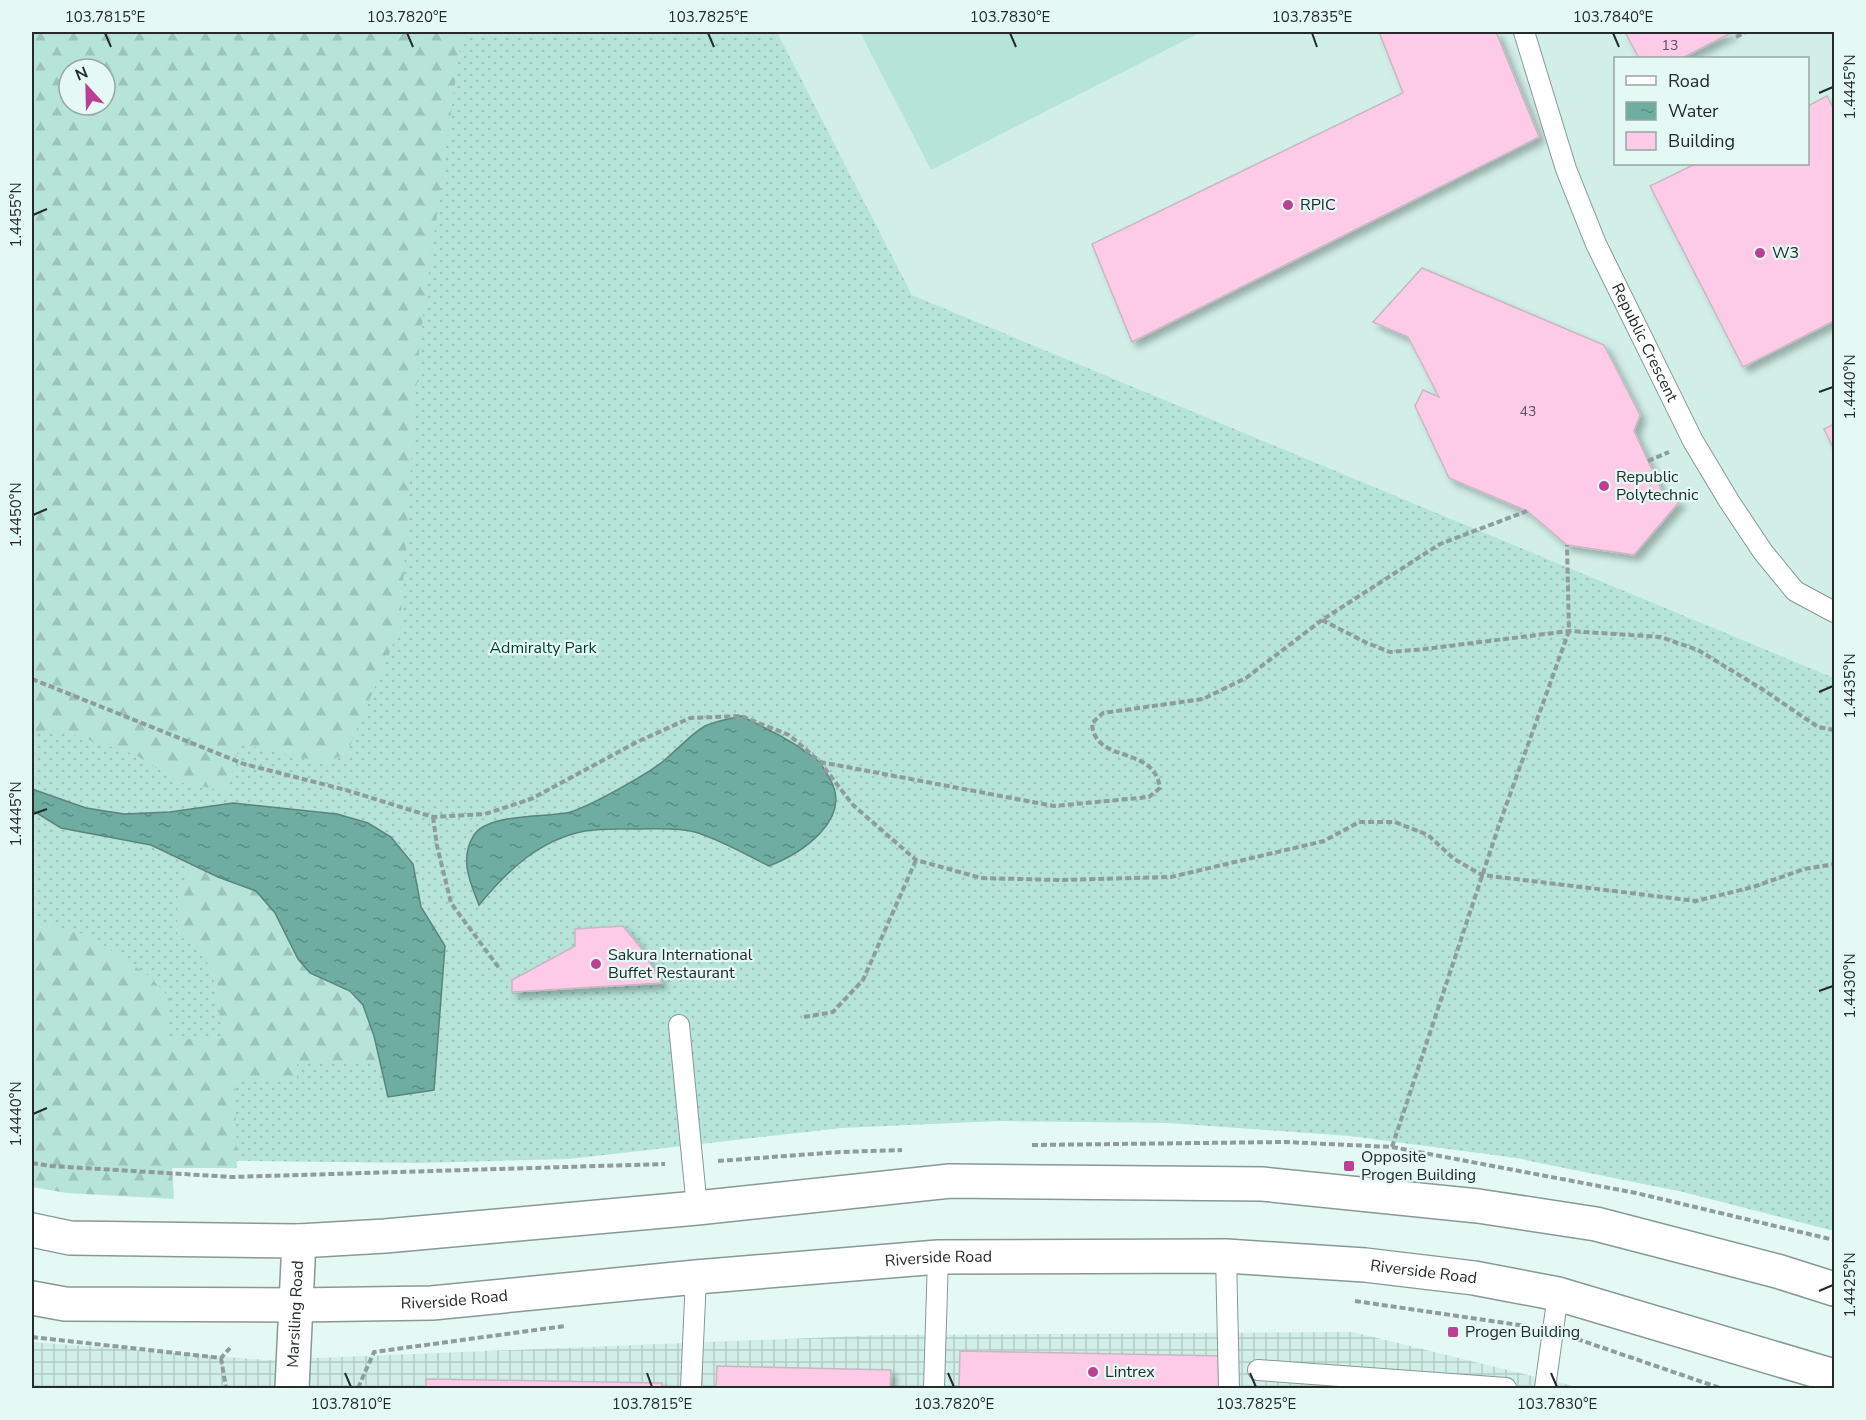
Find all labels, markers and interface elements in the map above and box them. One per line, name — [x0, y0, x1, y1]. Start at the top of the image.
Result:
text: 103.7815°E — [65, 7, 145, 27]
text: 103.7820°E — [367, 7, 447, 27]
text: 103.7825°E — [668, 7, 748, 27]
text: 103.7830°E — [970, 7, 1050, 27]
text: 103.7835°E — [1272, 7, 1352, 27]
text: 103.7840°E — [1573, 7, 1653, 27]
house number: 13 — [1662, 36, 1678, 55]
text: 1.4445°N — [1840, 54, 1860, 120]
north arrow — [57, 57, 117, 117]
legend — [1614, 57, 1809, 165]
text: N — [72, 62, 91, 86]
text: Road — [1668, 69, 1710, 93]
text: Water — [1668, 99, 1719, 123]
text: Building — [1668, 129, 1735, 153]
text: 1.4455°N — [6, 182, 26, 248]
place label: RPIC — [1300, 194, 1336, 216]
marker: RPIC — [1281, 198, 1295, 212]
place label: W3 — [1772, 242, 1799, 264]
marker: W3 — [1753, 246, 1767, 260]
street label: Republic Crescent — [1606, 280, 1683, 406]
text: 1.4440°N — [1840, 354, 1860, 420]
house number: 43 — [1520, 402, 1536, 421]
place label: Republic Polytechnic — [1616, 466, 1699, 506]
marker: Republic Polytechnic — [1597, 479, 1611, 493]
text: 1.4450°N — [6, 482, 26, 548]
park label: Admiralty Park — [489, 637, 598, 659]
text: 1.4435°N — [1840, 653, 1860, 719]
text: 1.4445°N — [6, 781, 26, 847]
place label: Sakura International Buffet Restaurant — [608, 944, 753, 984]
text: 1.4430°N — [1840, 953, 1860, 1019]
marker: Sakura International Buffet Restaurant — [589, 957, 603, 971]
text: 1.4440°N — [6, 1081, 26, 1147]
place label: Opposite Progen Building — [1361, 1146, 1476, 1186]
marker: Opposite Progen Building — [1342, 1159, 1356, 1173]
street label: Riverside Road — [884, 1246, 992, 1272]
text: 1.4425°N — [1840, 1252, 1860, 1318]
street label: Riverside Road — [1369, 1255, 1478, 1289]
street label: Marsiling Road — [282, 1260, 309, 1368]
street label: Riverside Road — [401, 1285, 509, 1314]
place label: Progen Building — [1465, 1321, 1580, 1343]
marker: Progen Building — [1446, 1325, 1460, 1339]
place label: Lintrex — [1105, 1361, 1155, 1383]
marker: Lintrex — [1086, 1365, 1100, 1379]
text: 103.7810°E — [311, 1394, 391, 1414]
text: 103.7815°E — [612, 1394, 692, 1414]
text: 103.7820°E — [914, 1394, 994, 1414]
text: 103.7825°E — [1216, 1394, 1296, 1414]
text: 103.7830°E — [1517, 1394, 1597, 1414]

